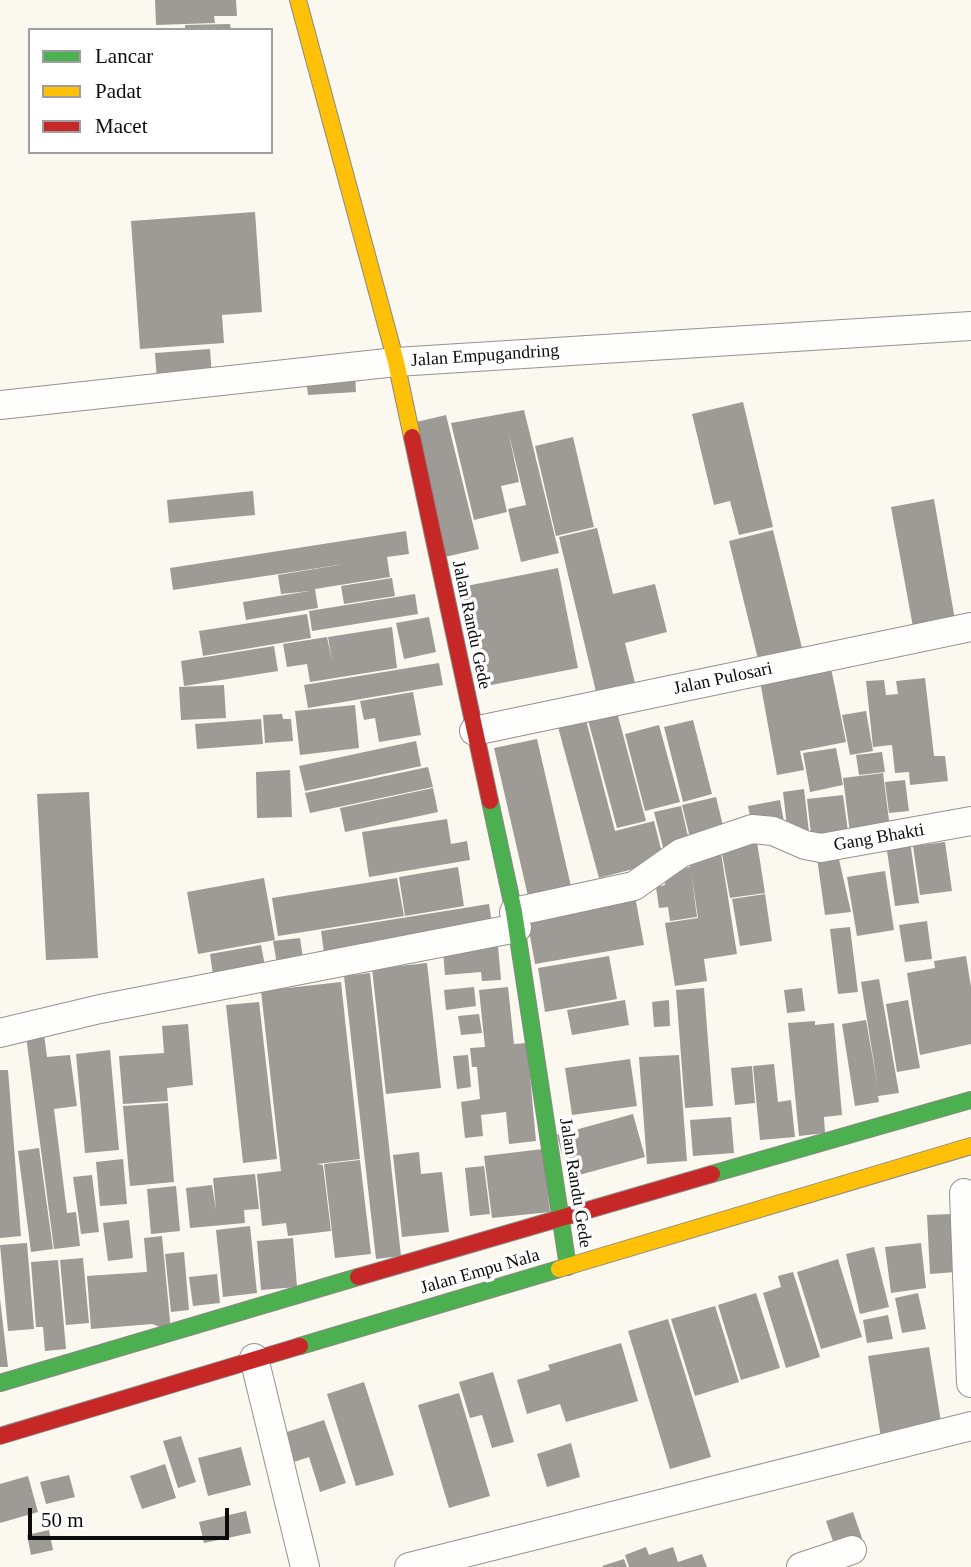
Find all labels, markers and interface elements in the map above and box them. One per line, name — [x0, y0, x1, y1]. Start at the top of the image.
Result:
legend — [28, 28, 273, 154]
text: Lancar — [95, 44, 153, 68]
text: Padat — [95, 79, 142, 103]
text: Macet — [95, 114, 147, 138]
street label: Jalan Empugandring — [410, 340, 560, 372]
street label: Jalan Randu Gede — [447, 559, 495, 691]
street label: Jalan Pulosari — [672, 658, 774, 700]
street label: Gang Bhakti — [832, 819, 926, 857]
street label: Jalan Randu Gede — [554, 1117, 596, 1249]
street label: Jalan Empu Nala — [418, 1245, 542, 1299]
scale bar — [32, 1494, 233, 1538]
text: 50 m — [41, 1508, 84, 1532]

